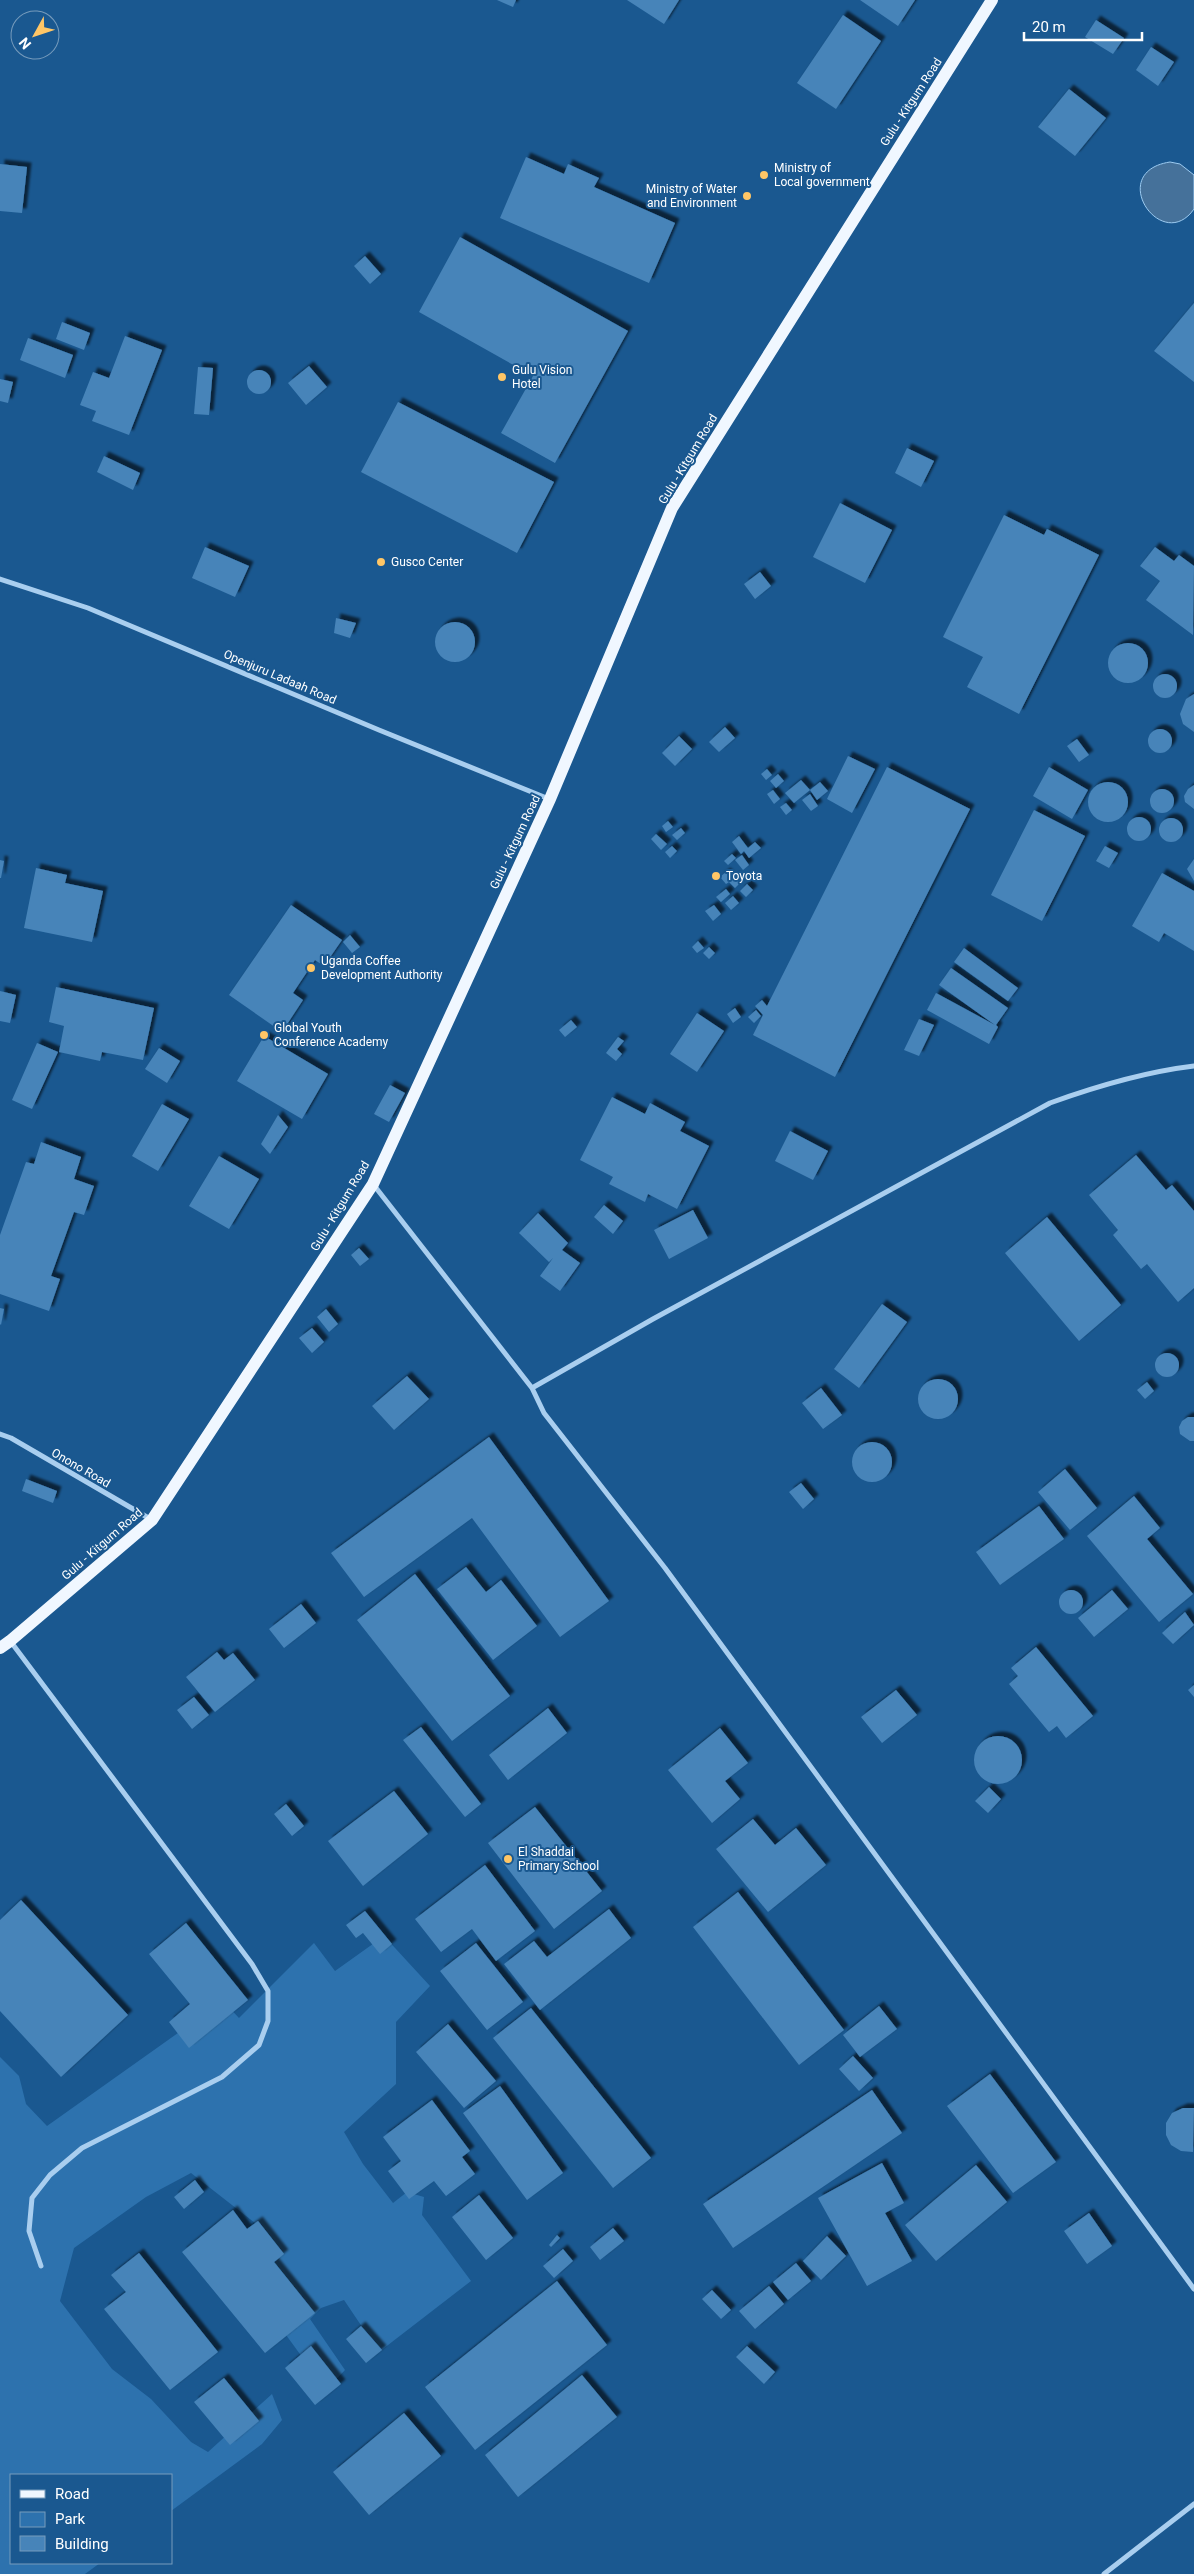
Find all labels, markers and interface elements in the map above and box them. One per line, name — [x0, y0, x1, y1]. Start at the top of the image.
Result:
north arrow — [10, 10, 60, 60]
scale bar — [1024, 10, 1142, 42]
text: 20 m — [1032, 18, 1066, 36]
text: N — [16, 34, 34, 52]
street label: Gulu - Kitgum Road — [877, 55, 945, 149]
place label: Ministry of Local government — [774, 161, 870, 189]
marker: Ministry of Local government — [758, 169, 770, 181]
place label: Ministry of Water and Environment — [646, 182, 737, 210]
marker: Ministry of Water and Environment — [741, 190, 753, 202]
place label: Gulu Vision Hotel — [512, 363, 572, 391]
marker: Gulu Vision Hotel — [496, 371, 508, 383]
street label: Gulu - Kitgum Road — [656, 412, 720, 506]
place label: Gusco Center — [391, 555, 463, 569]
marker: Gusco Center — [375, 556, 387, 568]
street label: Openjuru Ladaah Road — [222, 647, 338, 707]
street label: Gulu - Kitgum Road — [487, 793, 543, 891]
place label: Toyota — [726, 869, 762, 883]
marker: Toyota — [710, 870, 722, 882]
place label: Uganda Coffee Development Authority — [321, 954, 443, 982]
marker: Uganda Coffee Development Authority — [305, 962, 317, 974]
place label: Global Youth Conference Academy — [274, 1021, 389, 1049]
marker: Global Youth Conference Academy — [258, 1029, 270, 1041]
street label: Gulu - Kitgum Road — [308, 1159, 372, 1253]
street label: Onono Road — [49, 1446, 113, 1490]
street label: Gulu - Kitgum Road — [59, 1505, 145, 1583]
place label: El Shaddai Primary School — [518, 1845, 599, 1873]
marker: El Shaddai Primary School — [502, 1853, 514, 1865]
legend — [10, 2474, 172, 2564]
text: Road — [55, 2485, 89, 2503]
text: Park — [55, 2510, 86, 2528]
text: Building — [55, 2535, 109, 2553]

